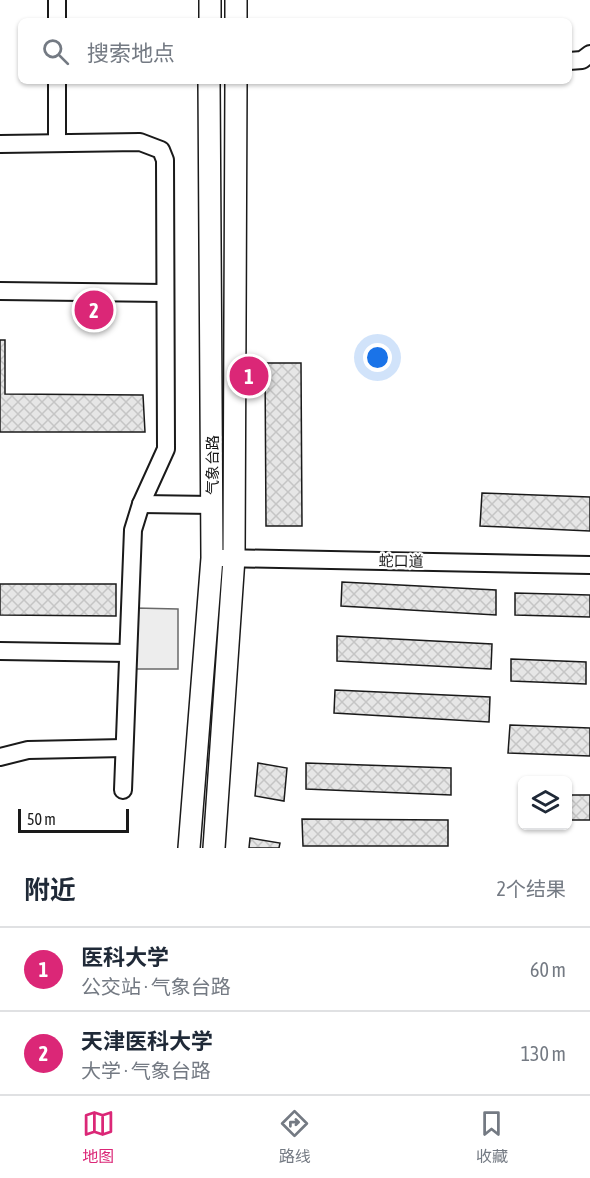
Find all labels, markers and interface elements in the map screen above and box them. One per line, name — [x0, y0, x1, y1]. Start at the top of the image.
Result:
search box — [18, 18, 572, 84]
icon: search — [39, 35, 72, 68]
text: 搜索地点 — [87, 40, 175, 66]
pin: 2 — [74, 288, 113, 332]
your location — [363, 343, 392, 372]
pin: 1 — [230, 354, 268, 398]
street label: 气象台路 — [204, 435, 221, 495]
street label: 蛇口道 — [378, 552, 424, 570]
map controls — [518, 776, 572, 830]
button: layers — [518, 776, 572, 830]
scale bar — [18, 806, 129, 834]
text: 50 m — [27, 810, 56, 828]
text: 附近 — [24, 875, 76, 905]
text: 2个结果 — [497, 877, 566, 900]
text: 医科大学 — [81, 944, 169, 970]
text: 1 — [39, 958, 48, 981]
text: 60 m — [530, 958, 566, 981]
text: 公交站 · 气象台路 — [81, 975, 231, 998]
text: 天津医科大学 — [81, 1028, 213, 1054]
text: 2 — [39, 1042, 48, 1065]
text: 130 m — [521, 1042, 566, 1065]
text: 大学 · 气象台路 — [81, 1059, 211, 1082]
tab: 地图 — [82, 1107, 115, 1167]
tab: 路线 — [278, 1107, 311, 1167]
tab: 收藏 — [475, 1107, 508, 1167]

